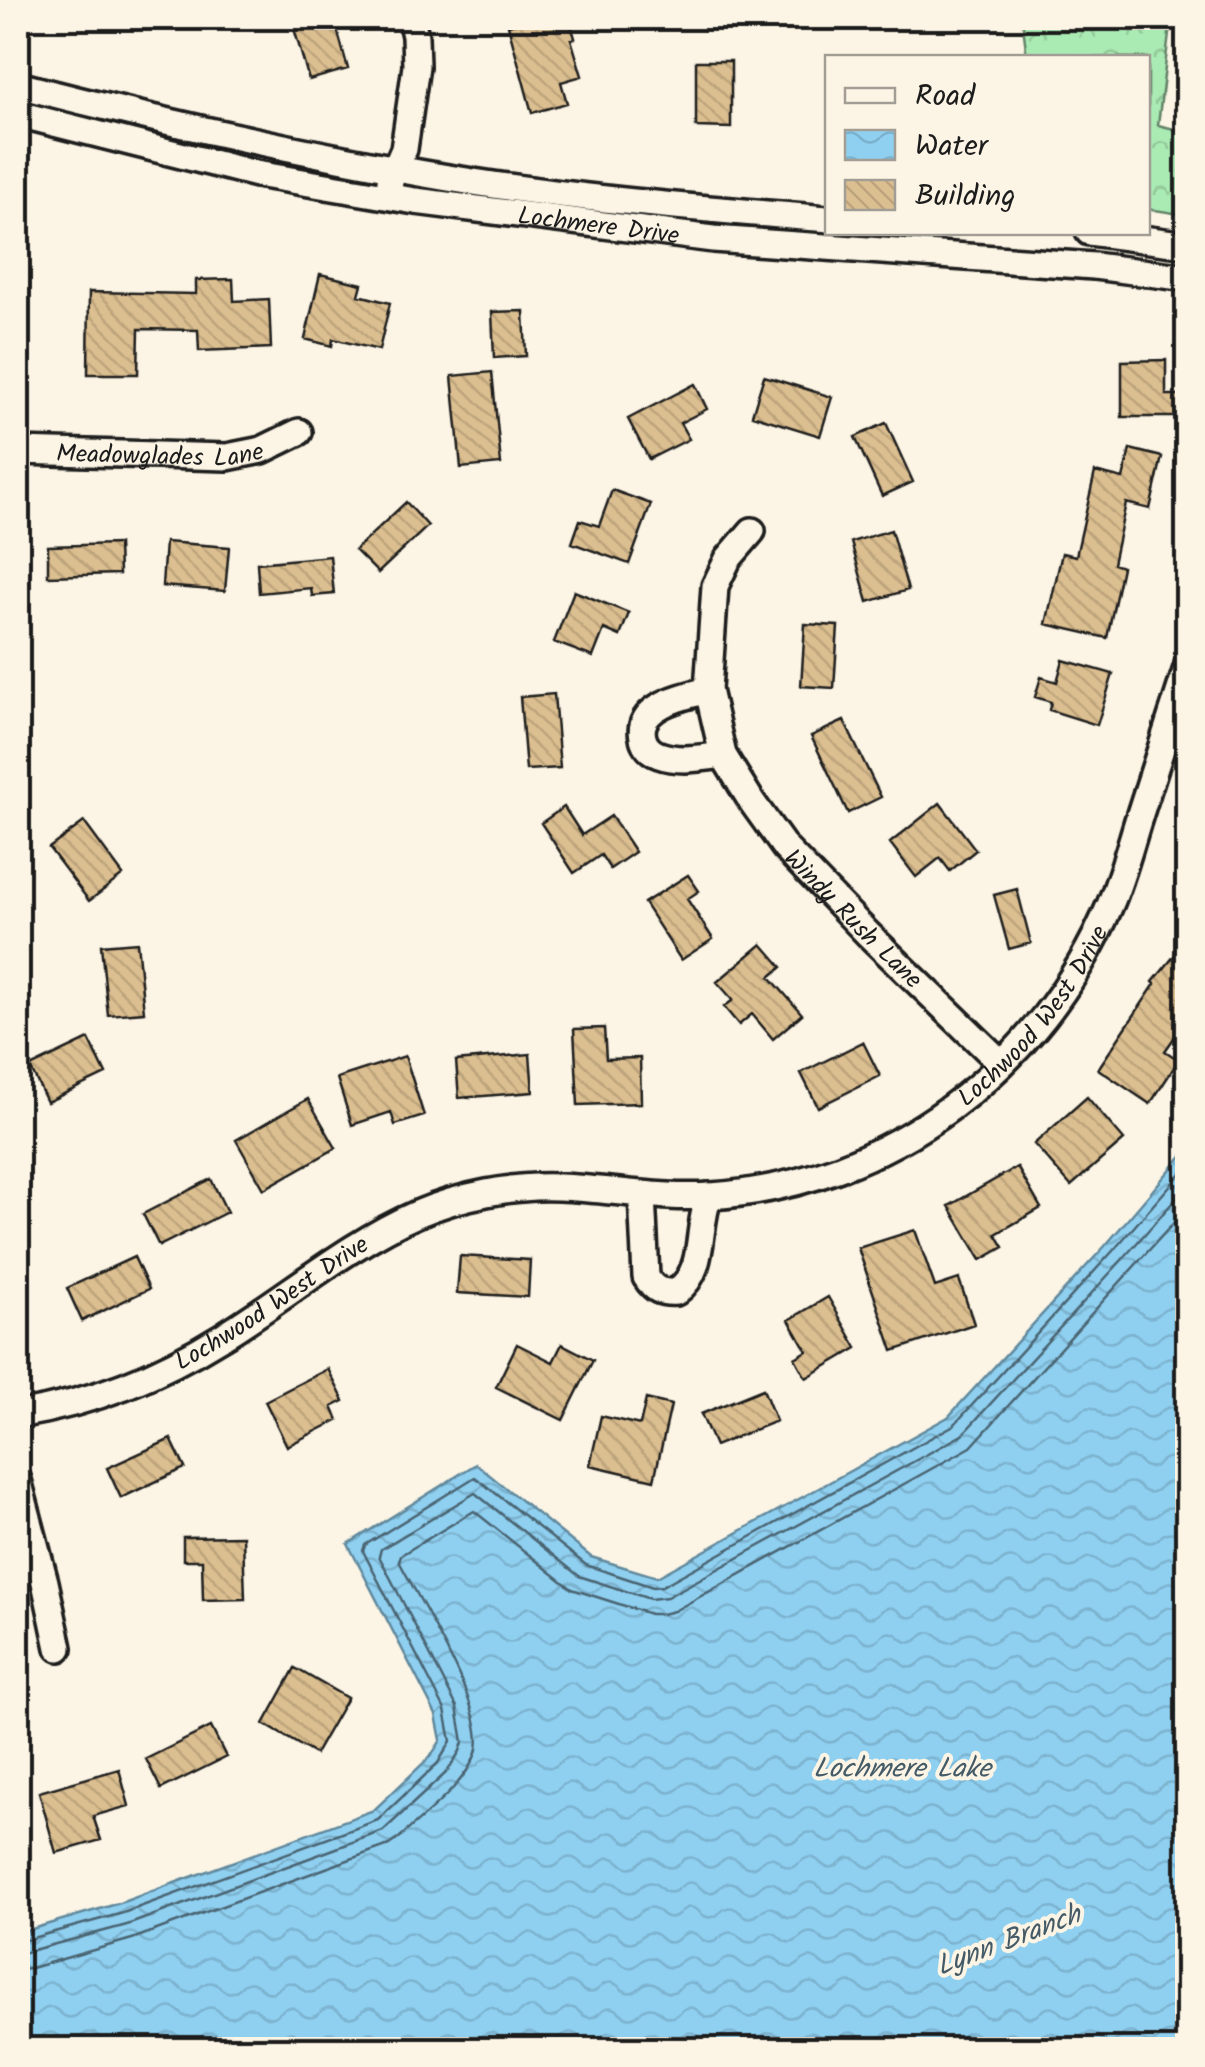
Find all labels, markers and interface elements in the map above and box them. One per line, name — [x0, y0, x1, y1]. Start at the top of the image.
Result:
legend — [825, 55, 1150, 235]
text: Road — [915, 73, 976, 121]
text: Water — [915, 123, 990, 171]
text: Building — [915, 173, 1015, 221]
street label: Lochmere Drive — [515, 196, 682, 257]
street label: Meadowglades Lane — [56, 432, 267, 479]
street label: Windy Rush Lane — [774, 840, 931, 999]
street label: Lochwood West Drive — [949, 919, 1120, 1118]
street label: Lochwood West Drive — [168, 1226, 377, 1382]
water label: Lochmere Lake — [813, 1747, 993, 1792]
water label: Lynn Branch — [930, 1892, 1090, 1990]

